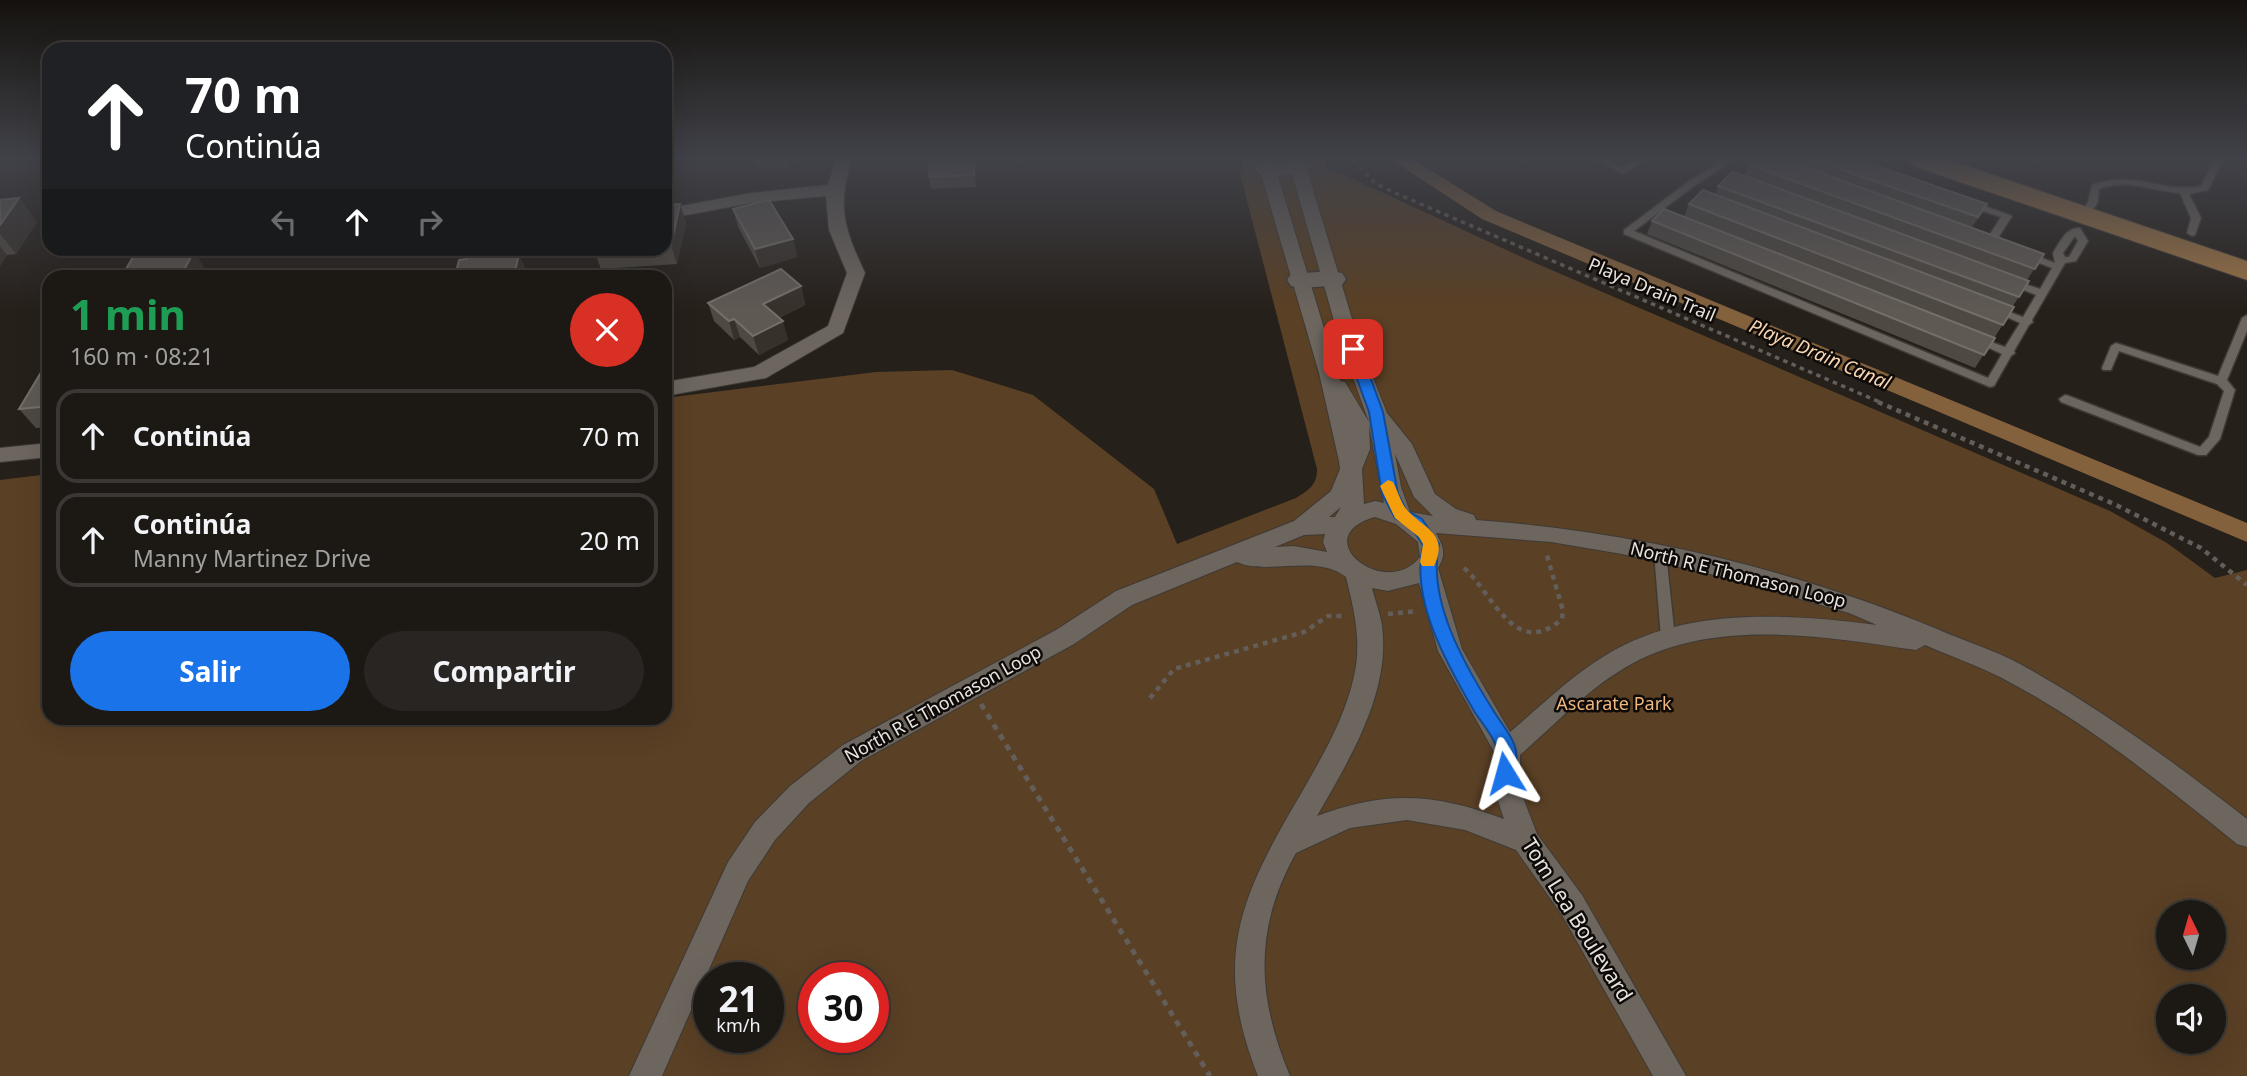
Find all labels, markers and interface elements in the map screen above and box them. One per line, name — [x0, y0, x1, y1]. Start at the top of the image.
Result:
text: 70 m — [185, 61, 302, 127]
icon: ahead — [70, 70, 161, 161]
text: Continúa — [185, 124, 322, 167]
icon: left — [265, 203, 303, 241]
icon: ahead — [338, 203, 376, 241]
icon: right — [411, 203, 449, 241]
street label: Playa Drain Trail — [1585, 251, 1720, 327]
text: 1 min — [70, 285, 186, 342]
button: close — [570, 293, 644, 367]
water label: Playa Drain Canal — [1745, 312, 1896, 396]
pin — [1323, 319, 1383, 379]
icon: arrive — [1334, 330, 1372, 368]
text: 160 m · 08:21 — [70, 340, 214, 372]
icon: ahead — [74, 417, 112, 455]
text: Continúa — [133, 418, 251, 454]
text: 70 m — [579, 418, 640, 454]
text: Continúa — [133, 506, 251, 542]
icon: ahead — [74, 521, 112, 559]
text: 20 m — [579, 522, 640, 558]
street label: North R E Thomason Loop — [1628, 536, 1849, 612]
text: Manny Martinez Drive — [133, 542, 371, 574]
button: Salir — [70, 631, 350, 711]
button: Compartir — [364, 631, 644, 711]
street label: North R E Thomason Loop — [840, 639, 1045, 767]
park label: Ascarate Park — [1556, 691, 1672, 715]
position arrow — [1468, 736, 1542, 810]
street label: Tom Lea Boulevard — [1516, 832, 1640, 1007]
north arrow — [2156, 900, 2226, 970]
map controls — [2156, 900, 2226, 1054]
speed limit sign: 30 — [798, 962, 889, 1053]
text: 21 — [718, 975, 759, 1022]
button: sound — [2156, 984, 2226, 1054]
text: km/h — [716, 1013, 761, 1037]

